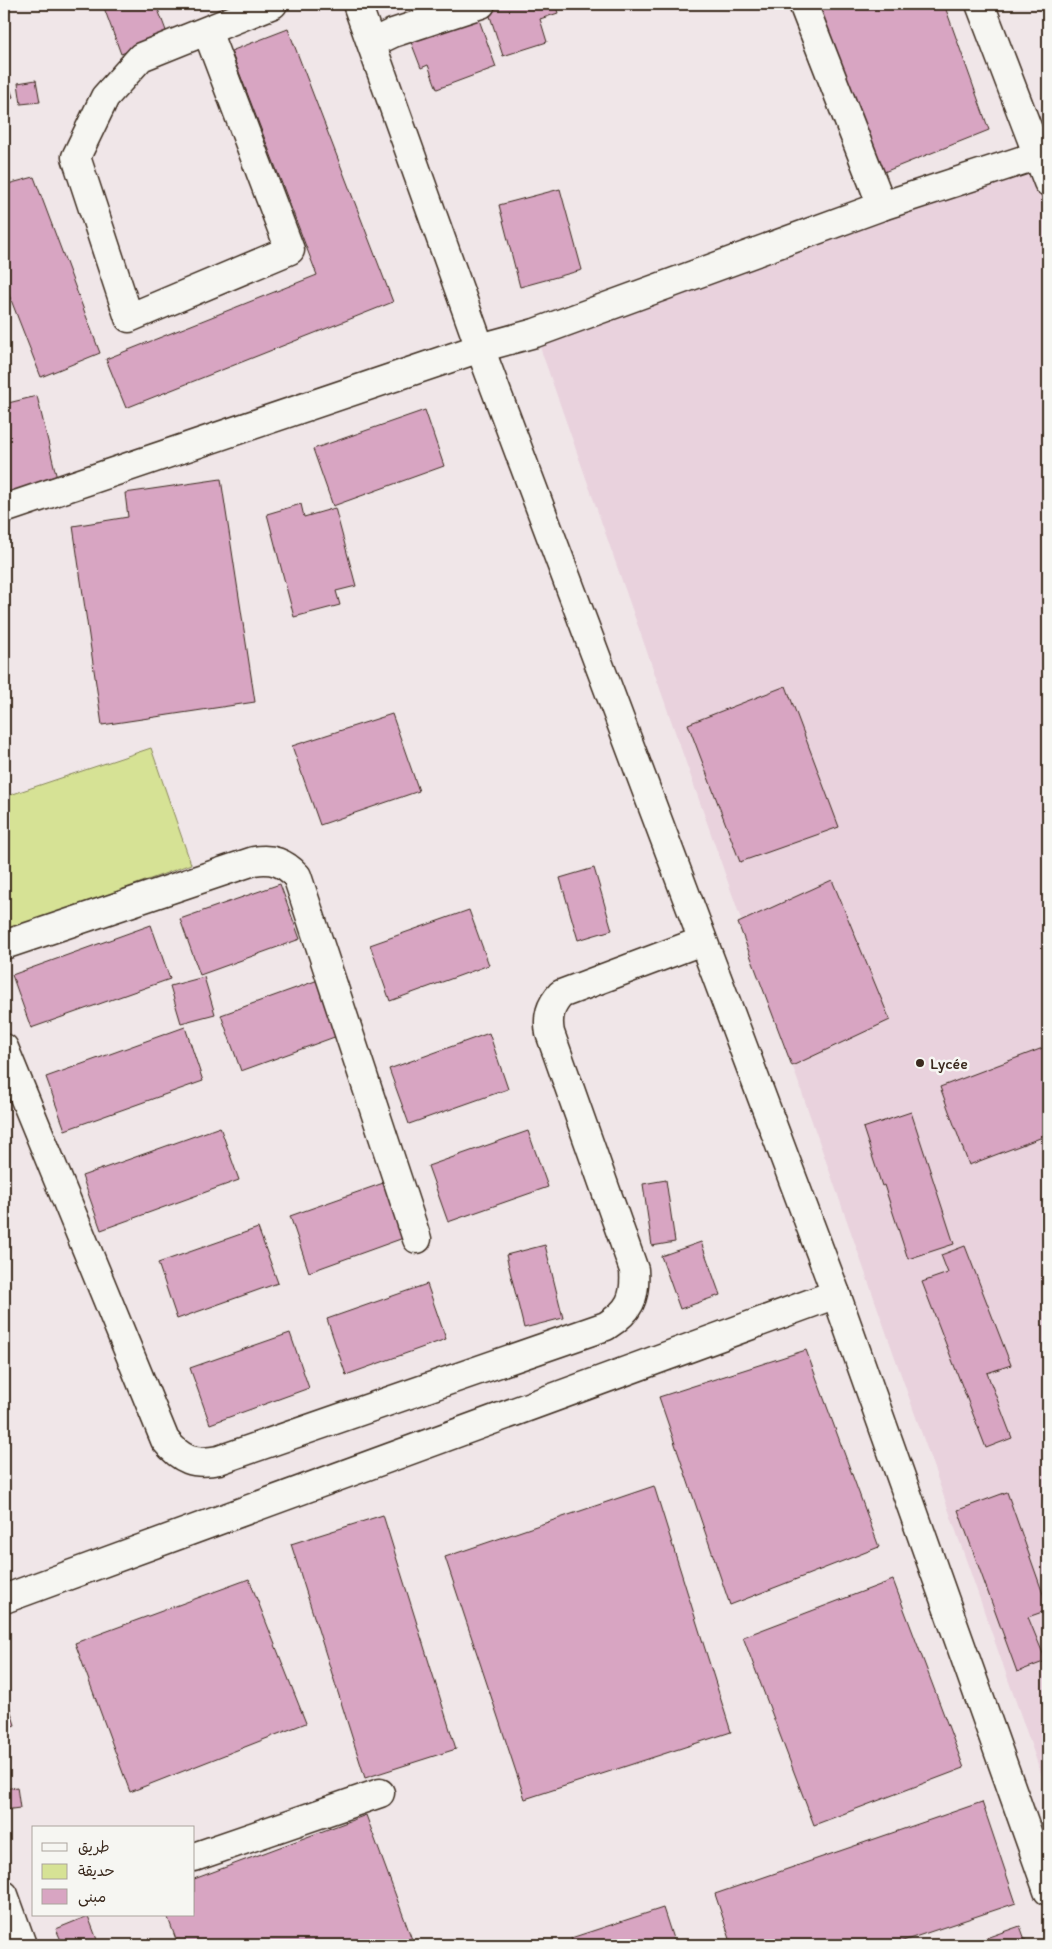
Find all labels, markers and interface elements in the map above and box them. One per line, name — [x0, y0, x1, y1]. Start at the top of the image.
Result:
place label: Lycée — [930, 1054, 968, 1073]
marker: Lycée — [914, 1057, 926, 1069]
legend — [32, 1826, 195, 1916]
text: طريق — [78, 1838, 110, 1856]
text: حديقة — [78, 1862, 115, 1880]
text: مبنى — [78, 1888, 106, 1907]

